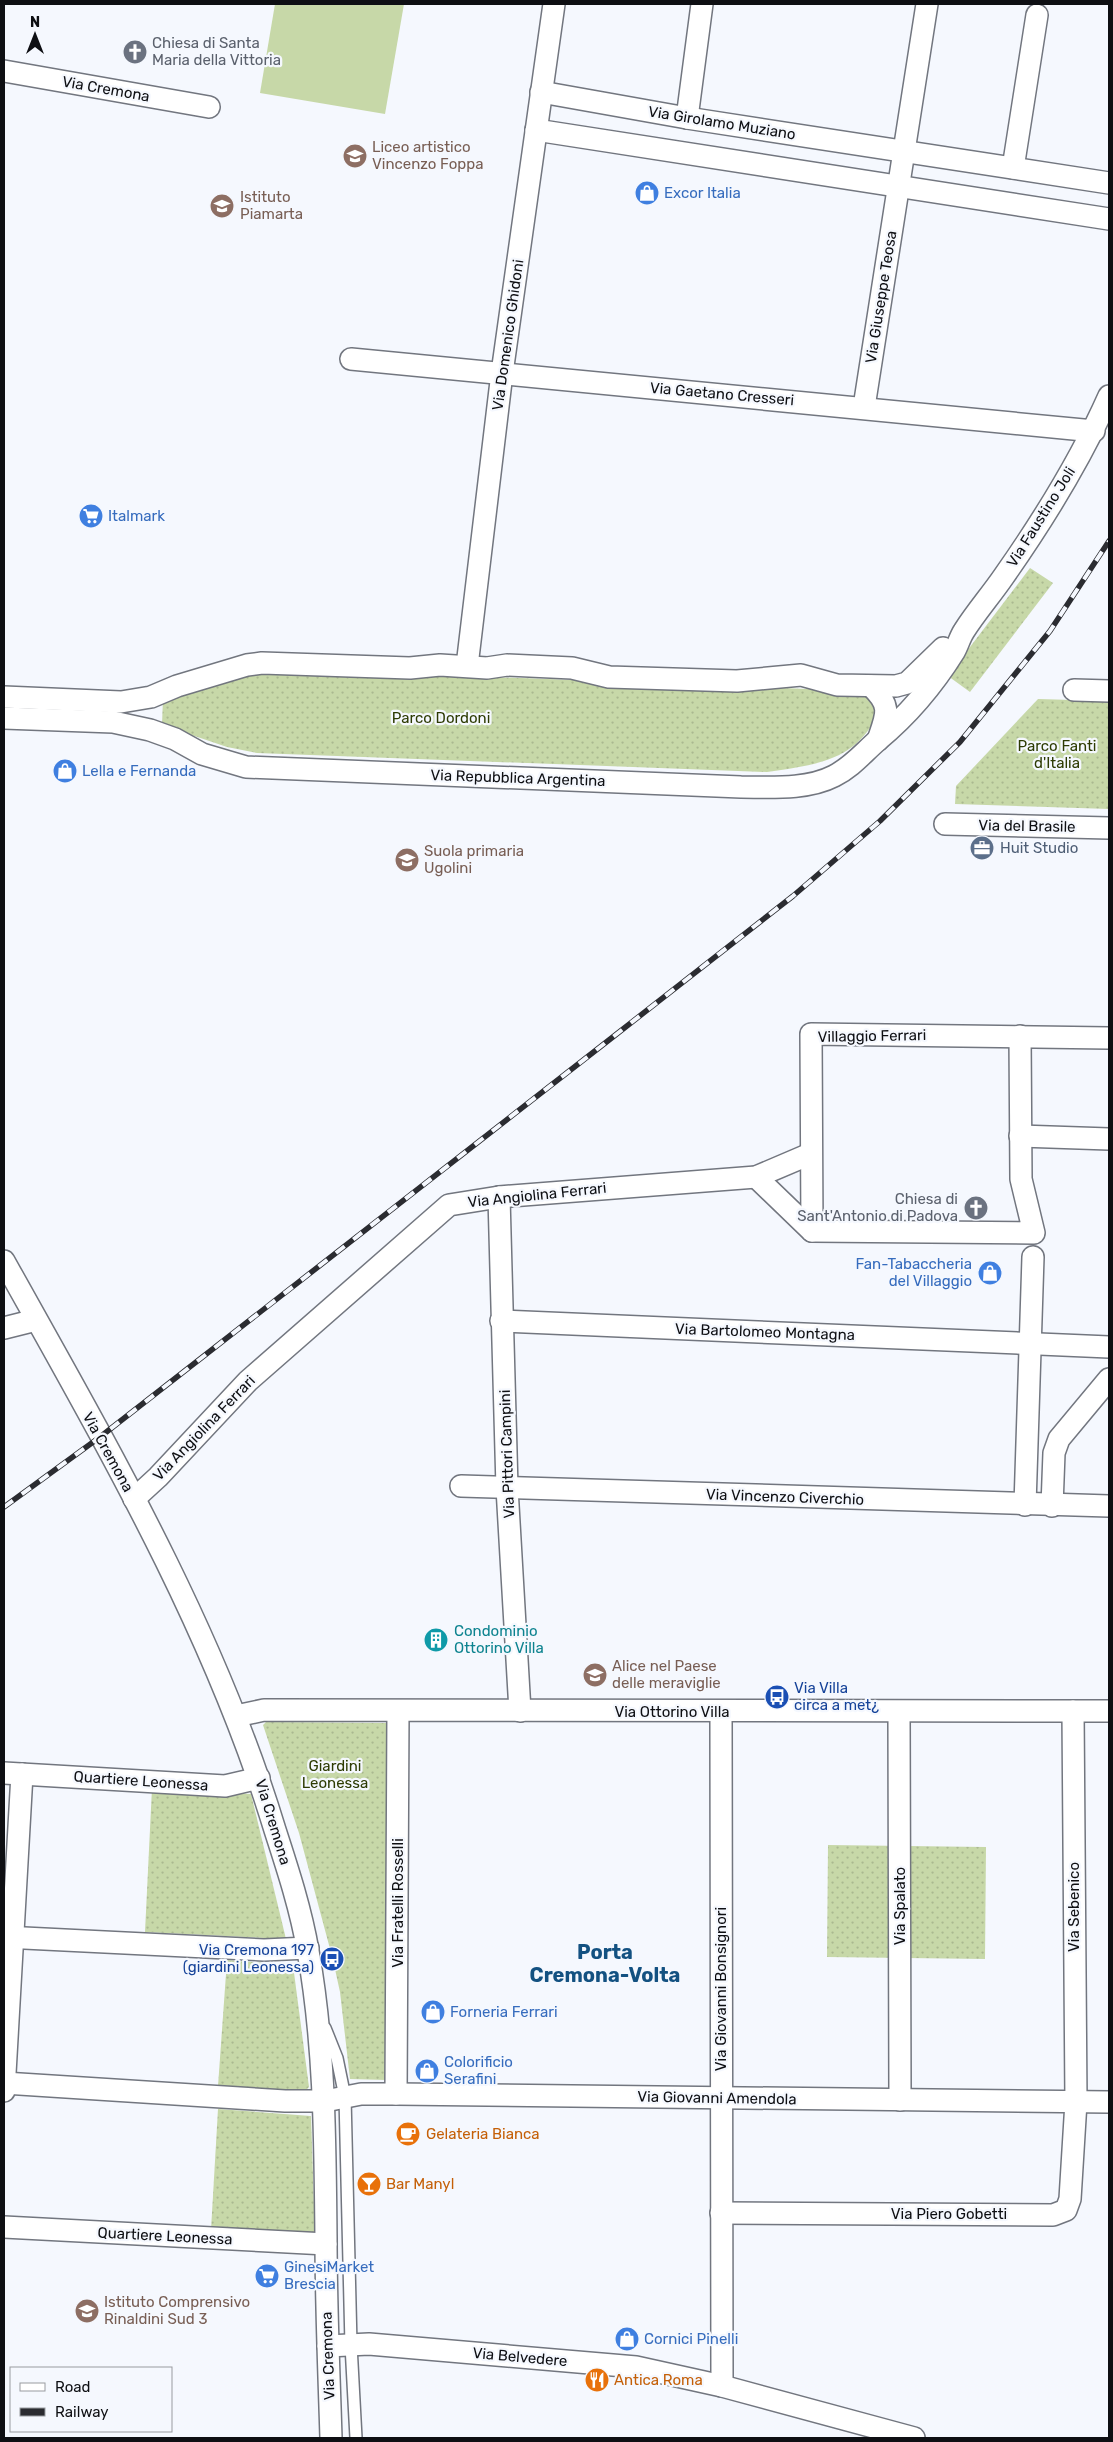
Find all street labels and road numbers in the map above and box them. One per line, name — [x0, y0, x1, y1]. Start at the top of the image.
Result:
street label: Via Cremona — [61, 72, 151, 106]
street label: Via Girolamo Muziano — [647, 102, 797, 144]
street label: Via Giuseppe Teosa — [862, 229, 900, 365]
street label: Via Domenico Ghidoni — [488, 258, 528, 412]
street label: Via Gaetano Cresseri — [649, 379, 795, 409]
street label: Via Faustino Joli — [1003, 464, 1079, 570]
street label: Via Repubblica Argentina — [430, 766, 606, 790]
street label: Via del Brasile — [978, 816, 1076, 836]
street label: Villaggio Ferrari — [818, 1026, 926, 1046]
street label: Via Angiolina Ferrari — [467, 1179, 607, 1211]
street label: Via Bartolomeo Montagna — [675, 1320, 855, 1344]
street label: Via Angiolina Ferrari — [149, 1372, 259, 1484]
street label: Via Pittori Campini — [496, 1389, 518, 1519]
street label: Via Cremona — [79, 1409, 137, 1495]
street label: Via Vincenzo Civerchio — [706, 1485, 864, 1509]
street label: Via Ottorino Villa — [614, 1703, 730, 1721]
street label: Quartiere Leonessa — [73, 1767, 209, 1795]
street label: Via Cremona — [251, 1777, 295, 1867]
street label: Via Fratelli Rosselli — [389, 1838, 407, 1968]
street label: Via Sebenico — [1065, 1862, 1083, 1952]
street label: Via Spalato — [891, 1867, 909, 1945]
street label: Via Giovanni Bonsignori — [712, 1907, 730, 2071]
street label: Via Giovanni Amendola — [637, 2088, 797, 2108]
street label: Via Piero Gobetti — [891, 2205, 1007, 2223]
street label: Quartiere Leonessa — [97, 2223, 233, 2249]
street label: Via Cremona — [317, 2311, 339, 2401]
street label: Via Belvedere — [472, 2344, 568, 2370]

